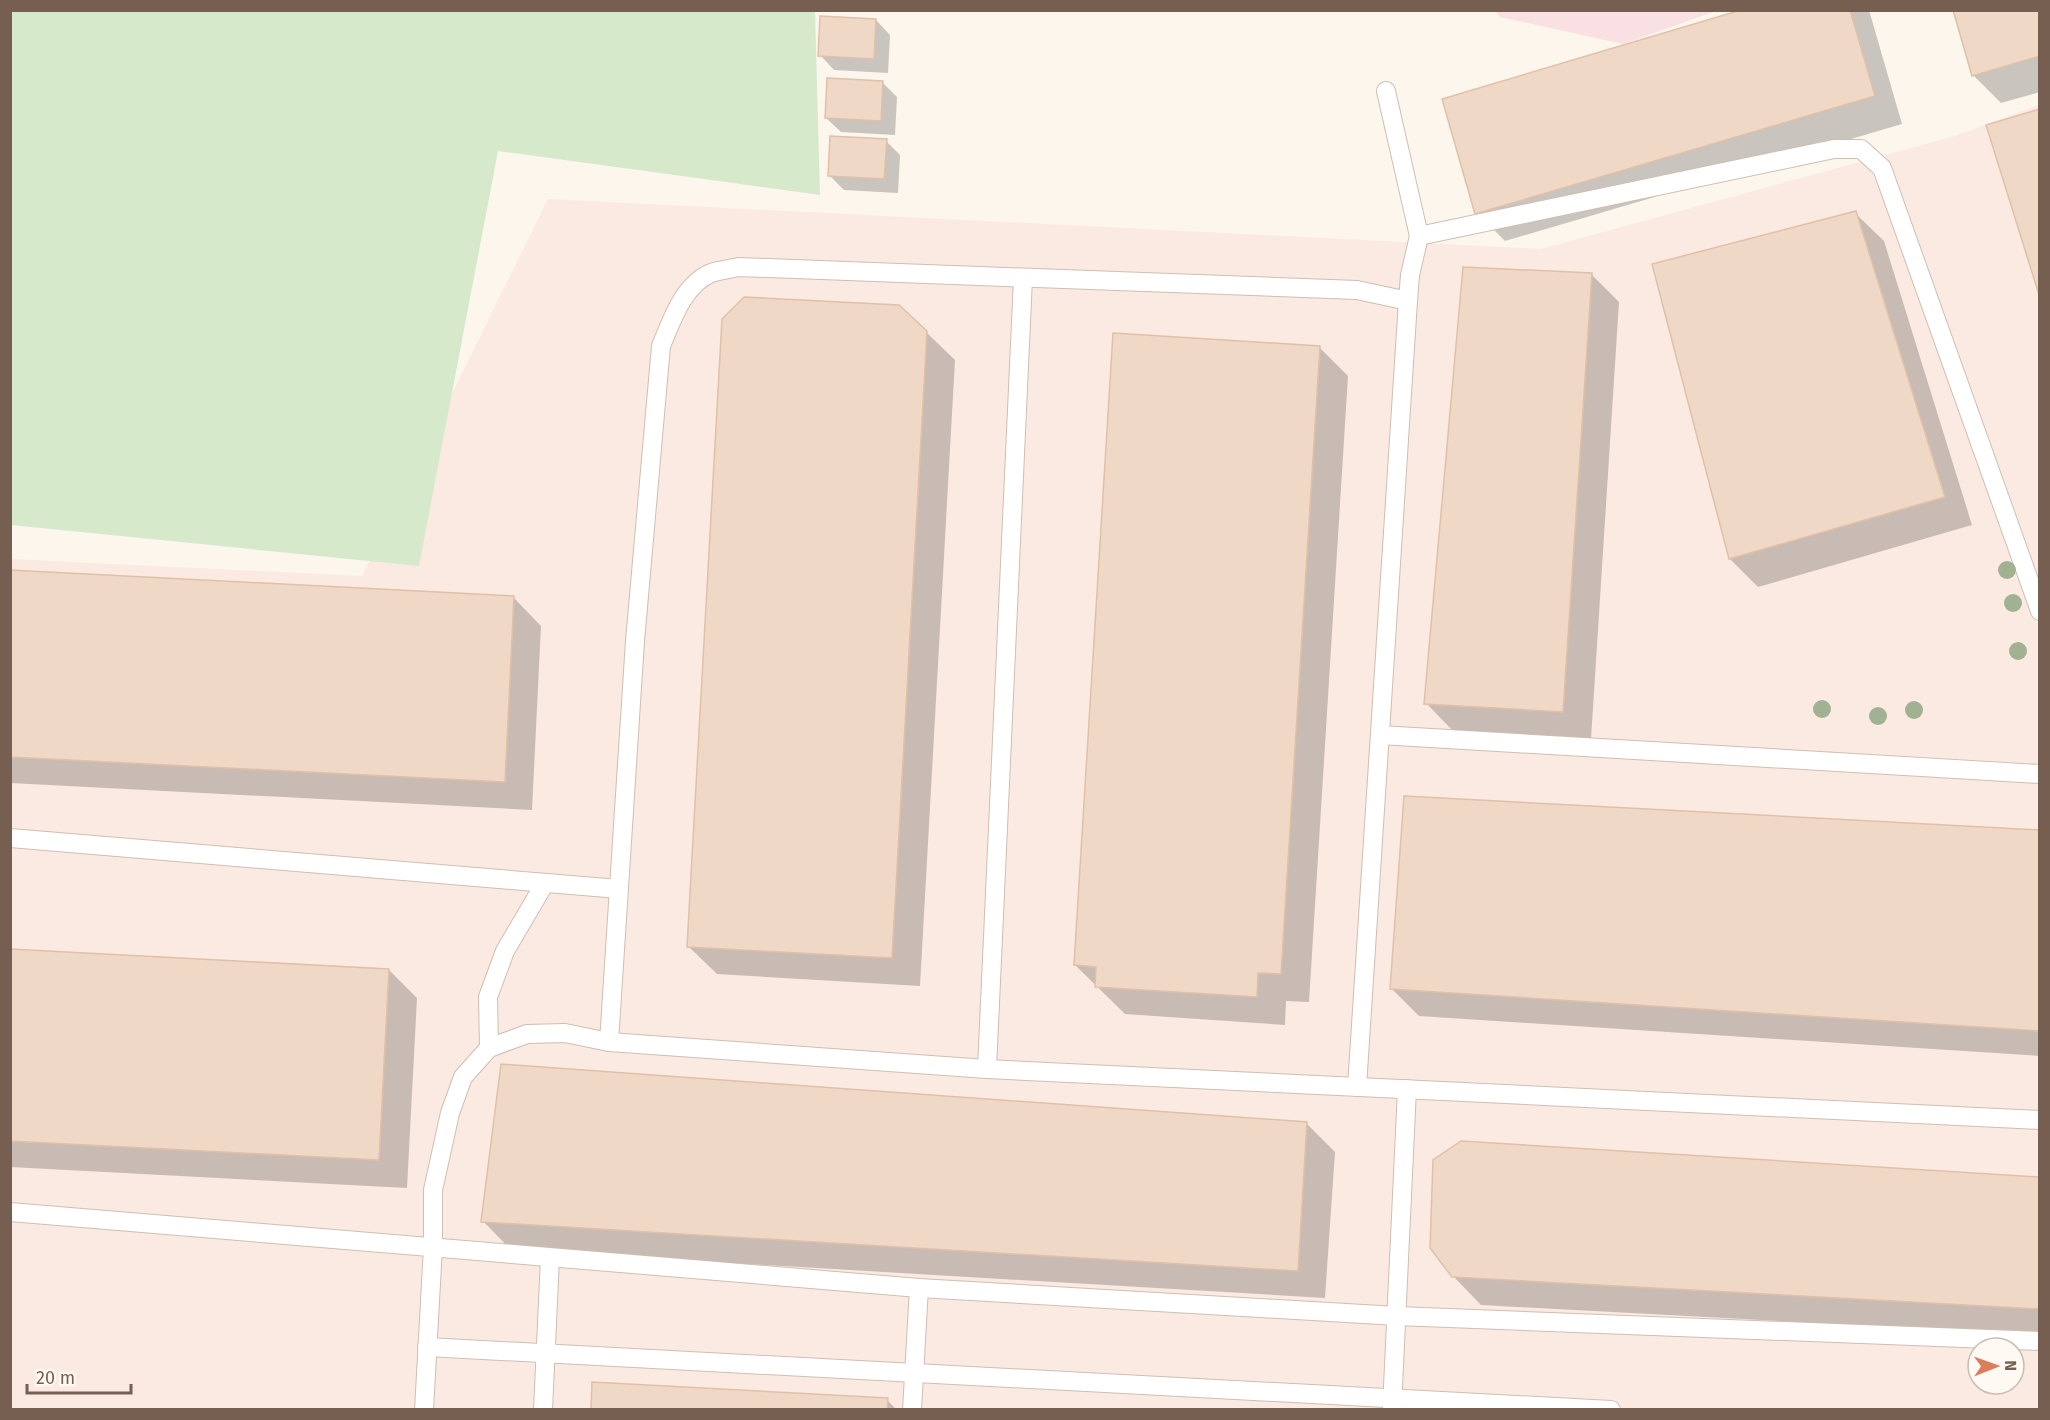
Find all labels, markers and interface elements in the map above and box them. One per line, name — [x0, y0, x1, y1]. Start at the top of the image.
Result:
north arrow — [1966, 1336, 2026, 1396]
scale bar — [27, 1357, 130, 1395]
text: N — [2001, 1360, 2020, 1371]
text: 20 m — [36, 1367, 75, 1389]

